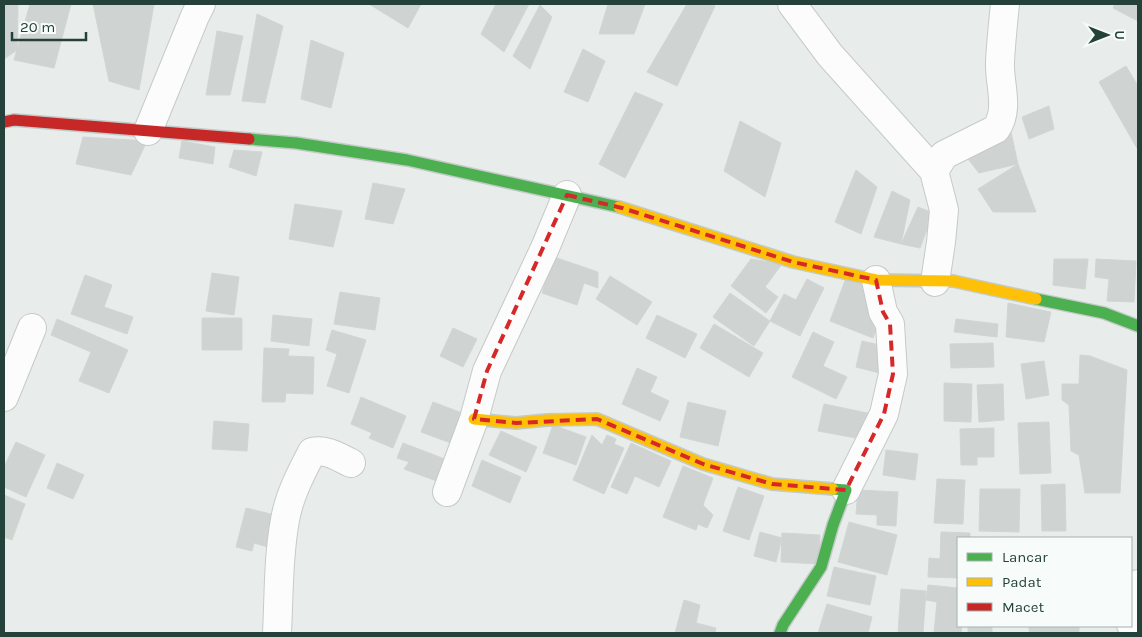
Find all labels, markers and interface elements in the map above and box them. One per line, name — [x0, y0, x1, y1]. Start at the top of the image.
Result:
scale bar — [12, 10, 86, 42]
north arrow — [1082, 10, 1132, 60]
text: 20 m — [20, 18, 55, 36]
text: U — [1111, 30, 1128, 40]
legend — [957, 537, 1132, 627]
text: Lancar — [1002, 548, 1048, 566]
text: Padat — [1002, 573, 1042, 591]
text: Macet — [1002, 598, 1044, 616]

